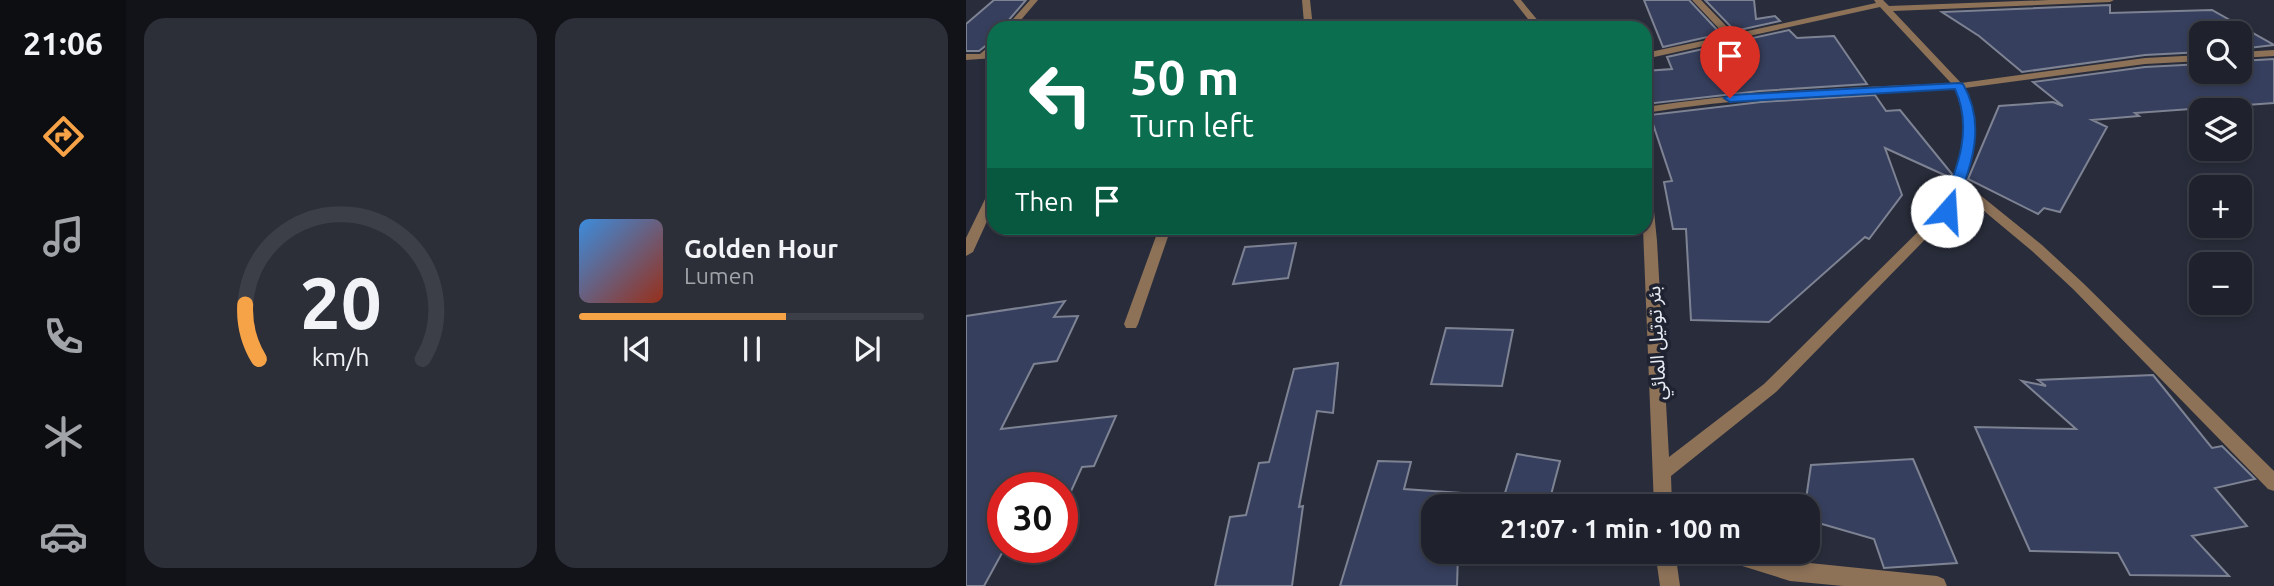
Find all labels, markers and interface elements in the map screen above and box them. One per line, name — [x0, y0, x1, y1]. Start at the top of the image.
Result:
map controls — [2189, 21, 2252, 315]
button: search — [2189, 21, 2252, 84]
text: 21:06 — [23, 25, 103, 61]
pin — [1700, 26, 1760, 98]
icon: arrive — [1711, 37, 1749, 75]
icon: left — [1015, 49, 1106, 140]
text: 50 m — [1130, 49, 1239, 104]
button: layers — [2189, 98, 2252, 161]
text: Turn left — [1130, 107, 1254, 143]
icon: directions — [39, 112, 88, 161]
position arrow — [1910, 174, 1984, 248]
button: + — [2189, 175, 2252, 238]
icon: arrive — [1088, 182, 1126, 220]
text: Then — [1015, 187, 1074, 216]
icon: music — [39, 212, 88, 261]
text: Golden Hour — [684, 234, 838, 263]
button: − — [2189, 252, 2252, 315]
text: 20 — [299, 261, 382, 343]
text: Lumen — [684, 263, 755, 288]
street label: بئر توتيل المائي — [1642, 285, 1674, 401]
icon: phone — [39, 312, 88, 361]
icon: previous — [618, 330, 656, 368]
icon: pause — [733, 330, 771, 368]
icon: next — [848, 330, 886, 368]
text: km/h — [312, 343, 369, 371]
icon: climate — [39, 412, 88, 461]
speed limit sign: 30 — [987, 472, 1078, 563]
icon: car — [39, 512, 88, 561]
text: 21:07 · 1 min · 100 m — [1500, 514, 1741, 543]

